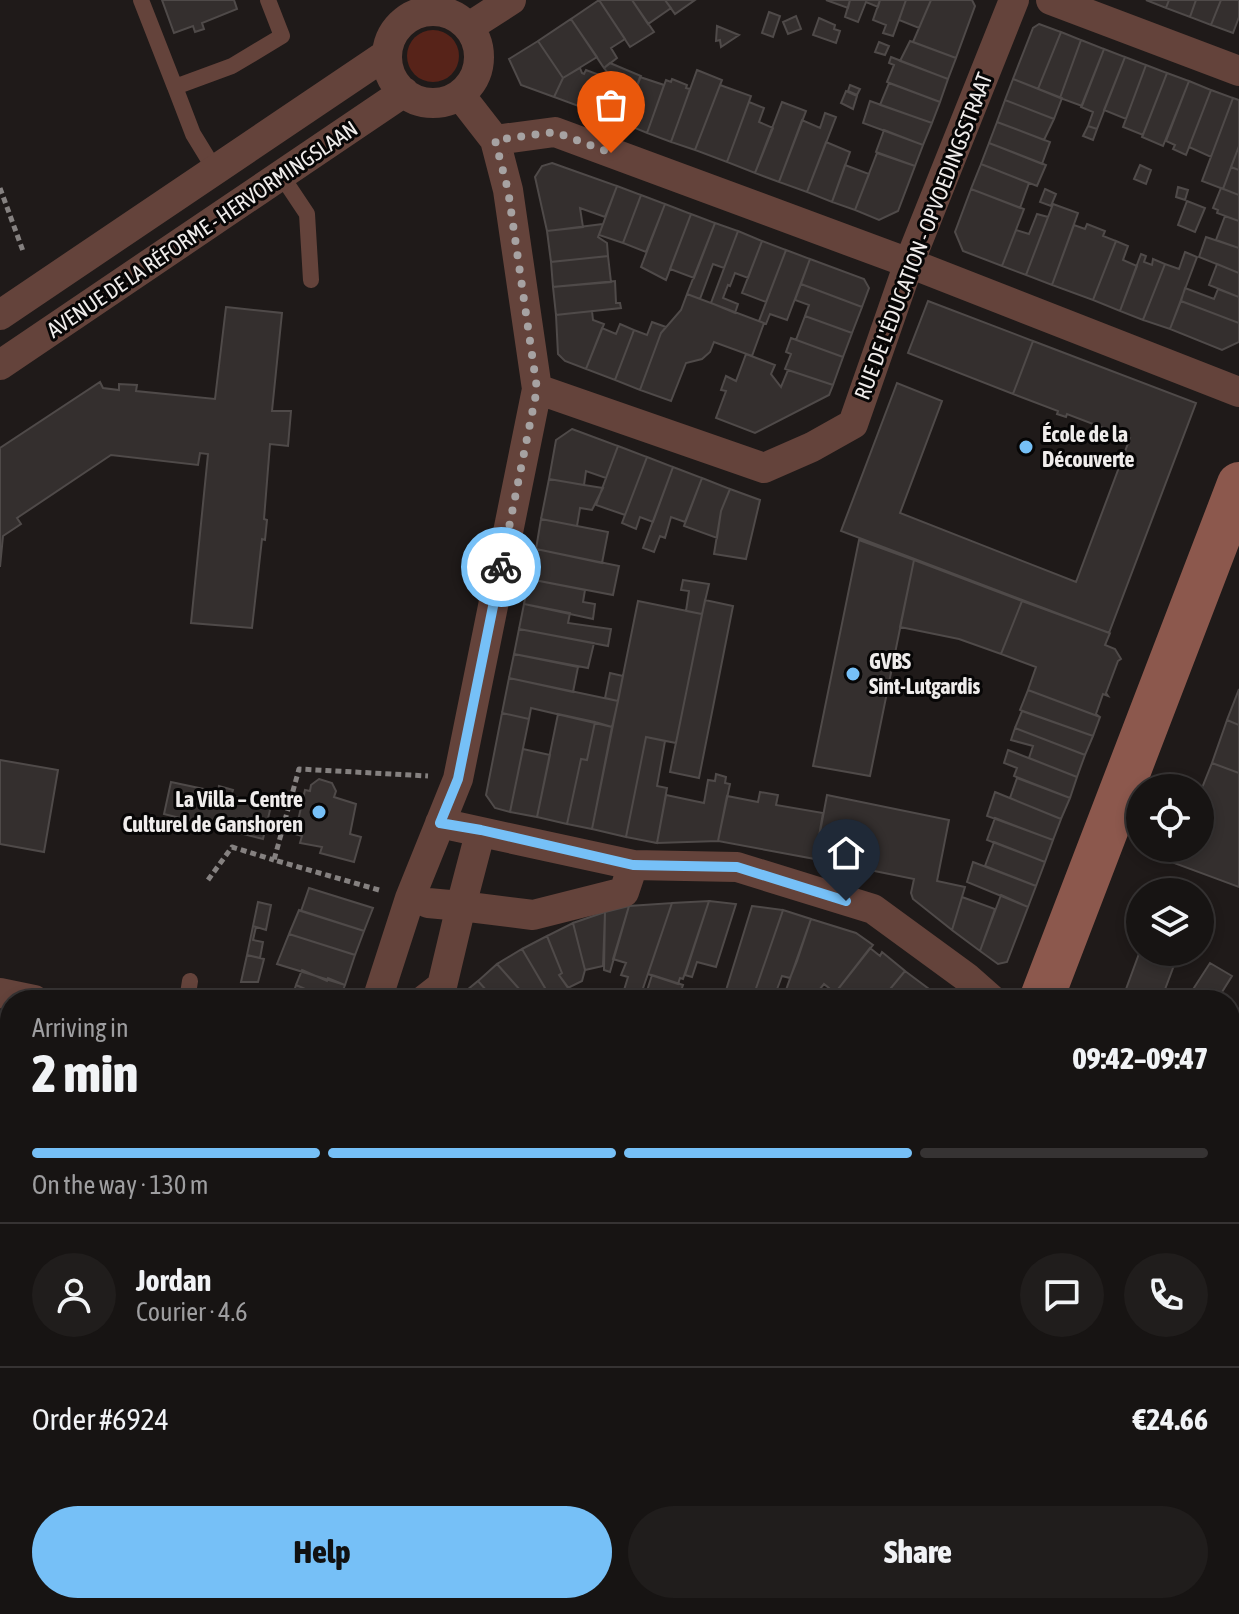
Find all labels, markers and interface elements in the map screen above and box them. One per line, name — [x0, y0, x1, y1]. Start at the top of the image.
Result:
street label: RUE DE L'ÉDUCATION - OPVOEDINGSSTRAAT — [849, 69, 998, 403]
pin — [577, 71, 645, 153]
icon: bag — [589, 83, 633, 127]
street label: AVENUE DE LA RÉFORME - HERVORMINGSLAAN — [42, 115, 362, 343]
place label: École de la Découverte — [1042, 421, 1135, 472]
marker: École de la Découverte — [1017, 438, 1035, 456]
courier — [461, 527, 541, 607]
icon: bike — [479, 545, 523, 589]
place label: GVBS Sint-Lutgardis — [869, 648, 981, 699]
marker: GVBS Sint-Lutgardis — [844, 665, 862, 683]
map controls — [1126, 774, 1214, 966]
button: locate — [1126, 774, 1214, 862]
place label: La Villa – Centre Culturel de Ganshoren — [122, 786, 303, 837]
marker: La Villa – Centre Culturel de Ganshoren — [310, 803, 328, 821]
pin — [812, 819, 880, 901]
icon: home — [824, 831, 868, 875]
button: layers — [1126, 878, 1214, 966]
text: Arriving in — [32, 1013, 129, 1043]
text: 09:42–09:47 — [1073, 1041, 1208, 1075]
text: 2 min — [32, 1043, 138, 1103]
text: On the way · 130 m — [32, 1170, 209, 1200]
button: person — [32, 1253, 116, 1337]
button: chat — [1020, 1253, 1104, 1337]
button: phone — [1124, 1253, 1208, 1337]
text: Jordan — [136, 1263, 211, 1297]
text: Courier · 4.6 — [136, 1297, 247, 1327]
text: Order #6924 — [32, 1402, 169, 1436]
text: €24.66 — [1133, 1402, 1208, 1436]
button: Help — [32, 1506, 612, 1598]
button: Share — [628, 1506, 1208, 1598]

